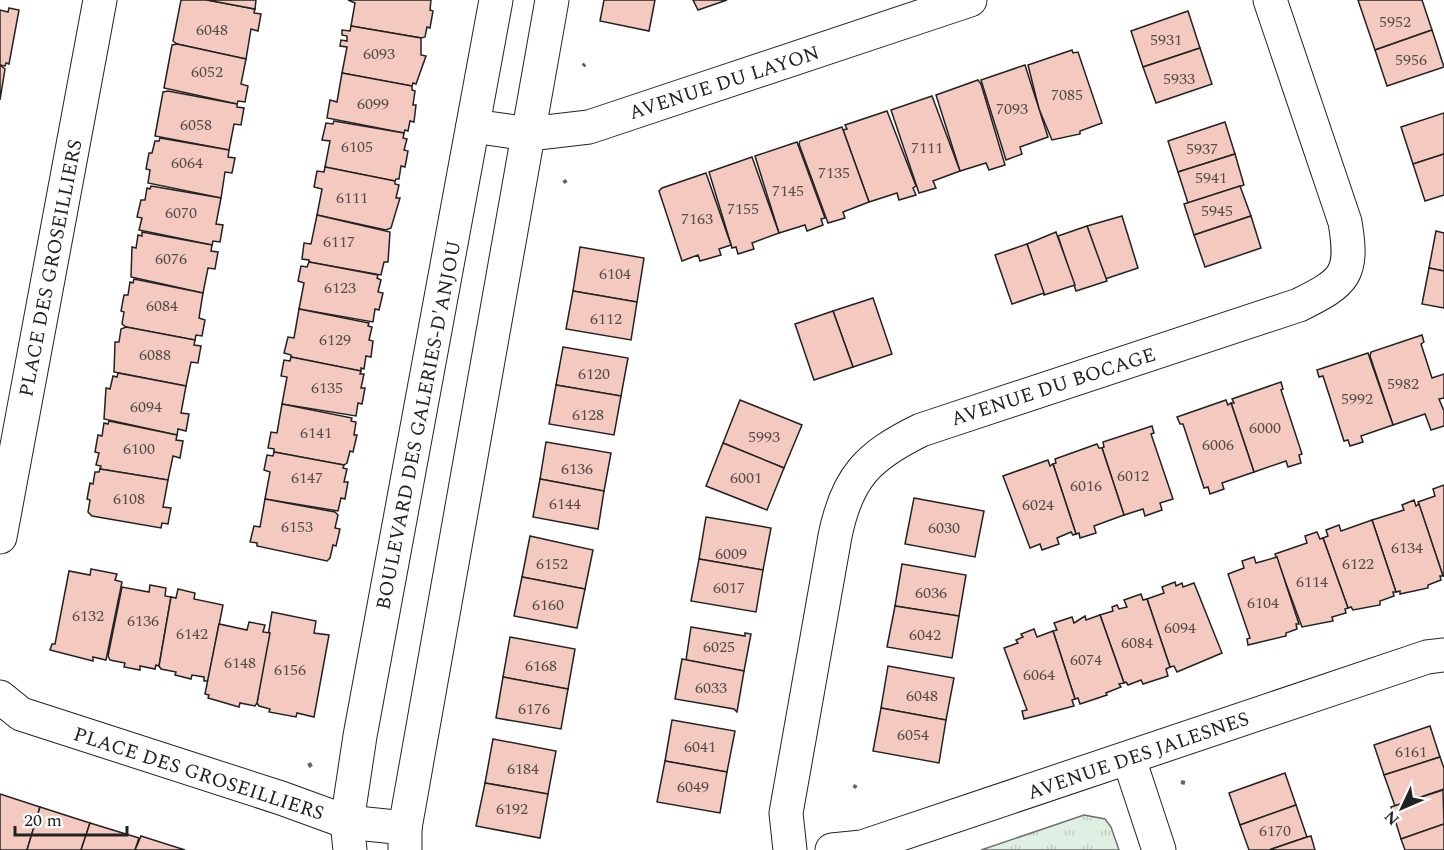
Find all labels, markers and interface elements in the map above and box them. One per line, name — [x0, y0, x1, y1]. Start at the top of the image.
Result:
house number: 5952 — [1379, 10, 1411, 34]
house number: 6048 — [196, 18, 228, 42]
house number: 5931 — [1150, 28, 1182, 52]
street label: AVENUE DU LAYON — [625, 38, 824, 128]
house number: 6093 — [363, 42, 395, 66]
house number: 5956 — [1395, 48, 1427, 72]
house number: 6052 — [191, 60, 223, 84]
house number: 5933 — [1163, 67, 1195, 91]
house number: 7085 — [1051, 83, 1083, 107]
house number: 6099 — [357, 92, 389, 116]
house number: 7093 — [996, 97, 1028, 121]
house number: 6058 — [180, 113, 212, 137]
house number: 6105 — [341, 135, 373, 159]
house number: 7111 — [911, 136, 943, 160]
street label: PLACE DES GROSEILLIERS — [11, 137, 91, 400]
house number: 5937 — [1186, 137, 1218, 161]
house number: 6064 — [171, 151, 203, 175]
house number: 7135 — [818, 161, 850, 185]
house number: 5941 — [1195, 166, 1227, 190]
house number: 7145 — [772, 179, 804, 203]
house number: 6111 — [336, 186, 368, 210]
house number: 7155 — [727, 197, 759, 221]
house number: 5945 — [1201, 199, 1233, 223]
house number: 6070 — [165, 201, 197, 225]
house number: 7163 — [681, 207, 713, 231]
house number: 6117 — [323, 230, 355, 254]
street label: BOULEVARD DES GALERIES-D'ANJOU — [368, 238, 470, 612]
house number: 6076 — [155, 247, 187, 271]
house number: 6104 — [599, 262, 631, 286]
house number: 6123 — [324, 276, 356, 300]
house number: 6084 — [146, 294, 178, 318]
house number: 6112 — [590, 307, 622, 331]
house number: 6129 — [319, 328, 351, 352]
street label: AVENUE DU BOCAGE — [947, 340, 1160, 434]
house number: 6088 — [139, 343, 171, 367]
house number: 6120 — [578, 362, 610, 386]
house number: 5982 — [1387, 372, 1419, 396]
house number: 6135 — [311, 376, 343, 400]
house number: 5992 — [1341, 387, 1373, 411]
house number: 6094 — [130, 395, 162, 419]
house number: 6128 — [572, 403, 604, 427]
house number: 6000 — [1249, 416, 1281, 440]
house number: 6141 — [300, 421, 332, 445]
house number: 5993 — [748, 425, 780, 449]
house number: 6006 — [1202, 433, 1234, 457]
house number: 6100 — [123, 437, 155, 461]
house number: 6136 — [561, 457, 593, 481]
house number: 6012 — [1117, 464, 1149, 488]
house number: 6147 — [291, 466, 323, 490]
house number: 6001 — [730, 466, 762, 490]
house number: 6016 — [1070, 474, 1102, 498]
house number: 6108 — [113, 487, 145, 511]
house number: 6144 — [549, 492, 581, 516]
house number: 6024 — [1022, 493, 1054, 517]
house number: 6153 — [281, 515, 313, 539]
house number: 6030 — [928, 516, 960, 540]
house number: 6134 — [1391, 536, 1423, 560]
house number: 6009 — [715, 542, 747, 566]
house number: 6152 — [536, 552, 568, 576]
house number: 6122 — [1342, 552, 1374, 576]
house number: 6114 — [1296, 570, 1328, 594]
house number: 6017 — [713, 576, 745, 600]
house number: 6036 — [915, 581, 947, 605]
house number: 6104 — [1247, 591, 1279, 615]
house number: 6160 — [532, 593, 564, 617]
house number: 6132 — [72, 604, 104, 628]
house number: 6136 — [127, 609, 159, 633]
house number: 6094 — [1164, 616, 1196, 640]
house number: 6142 — [176, 622, 208, 646]
house number: 6042 — [909, 623, 941, 647]
house number: 6084 — [1121, 631, 1153, 655]
house number: 6025 — [703, 635, 735, 659]
house number: 6074 — [1070, 648, 1102, 672]
house number: 6148 — [224, 651, 256, 675]
house number: 6168 — [525, 654, 557, 678]
house number: 6156 — [274, 658, 306, 682]
house number: 6064 — [1023, 663, 1055, 687]
house number: 6033 — [695, 676, 727, 700]
house number: 6048 — [906, 684, 938, 708]
house number: 6176 — [518, 697, 550, 721]
street label: AVENUE DES JALESNES — [1023, 704, 1253, 808]
street label: PLACE DES GROSEILLIERS — [70, 719, 328, 829]
house number: 6054 — [897, 723, 929, 747]
house number: 6041 — [684, 735, 716, 759]
house number: 6161 — [1395, 740, 1427, 764]
house number: 6184 — [507, 757, 539, 781]
house number: 6049 — [677, 775, 709, 799]
north arrow — [1372, 778, 1432, 838]
house number: 6192 — [496, 797, 528, 821]
scale bar — [15, 799, 128, 837]
text: N — [1379, 805, 1405, 831]
text: 20 m — [24, 807, 62, 834]
house number: 6170 — [1259, 819, 1291, 843]

